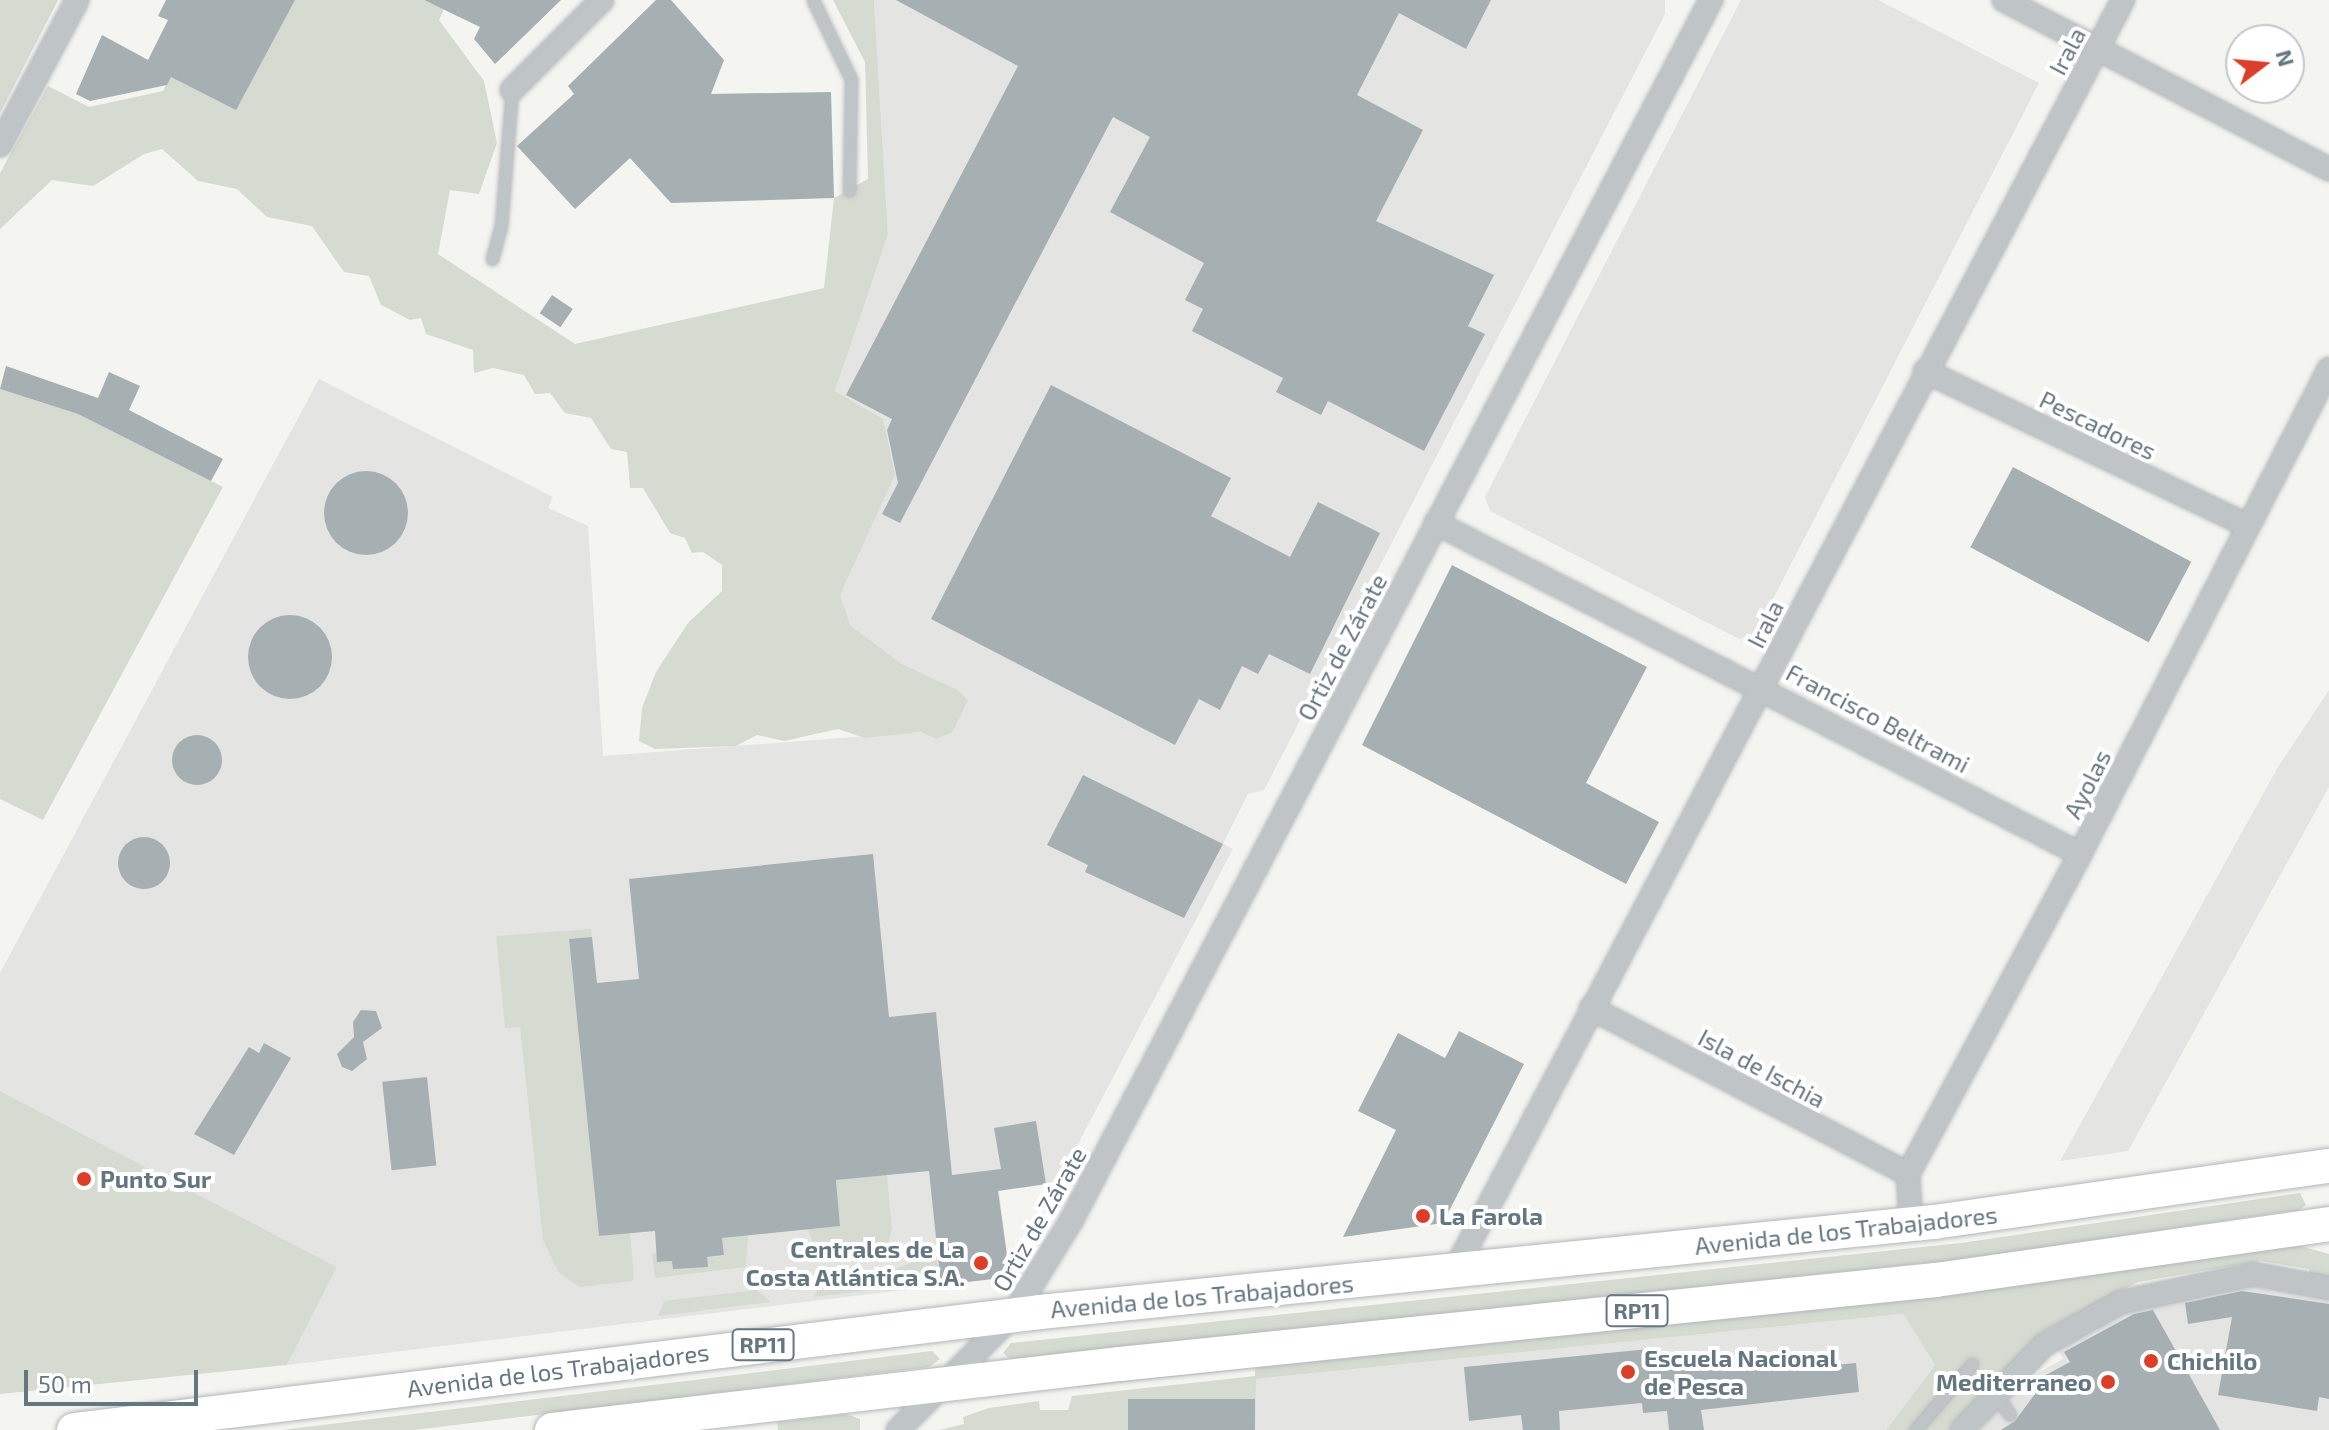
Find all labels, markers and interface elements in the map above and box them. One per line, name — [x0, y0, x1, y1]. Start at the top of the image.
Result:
street label: Irala — [2043, 22, 2091, 80]
north arrow — [2225, 24, 2305, 104]
text: N — [2271, 47, 2301, 69]
street label: Pescadores — [2035, 384, 2161, 466]
street label: Ortiz de Zárate — [1291, 569, 1393, 725]
street label: Irala — [1741, 595, 1789, 653]
street label: Francisco Beltrami — [1781, 658, 1975, 778]
street label: Ayolas — [2058, 745, 2116, 823]
street label: Isla de Ischia — [1694, 1023, 1830, 1113]
street label: Ortiz de Zárate — [986, 1142, 1092, 1296]
place label: Punto Sur — [100, 1165, 211, 1193]
marker: Punto Sur — [75, 1170, 93, 1188]
street label: Avenida de los Trabajadores — [1693, 1200, 1999, 1260]
place label: La Farola — [1439, 1202, 1543, 1230]
marker: La Farola — [1414, 1207, 1432, 1225]
place label: Centrales de La Costa Atlántica S.A. — [745, 1235, 965, 1291]
marker: Centrales de La Costa Atlántica S.A. — [972, 1254, 990, 1272]
street label: Avenida de los Trabajadores — [1049, 1268, 1355, 1324]
road number: RP11 — [1605, 1293, 1669, 1329]
road number: RP11 — [731, 1327, 795, 1363]
street label: Avenida de los Trabajadores — [405, 1337, 711, 1403]
place label: Escuela Nacional de Pesca — [1644, 1344, 1837, 1400]
place label: Chichilo — [2167, 1347, 2257, 1375]
marker: Chichilo — [2142, 1352, 2160, 1370]
scale bar — [28, 1354, 202, 1404]
marker: Escuela Nacional de Pesca — [1619, 1363, 1637, 1381]
place label: Mediterraneo — [1936, 1368, 2092, 1396]
text: 50 m — [38, 1369, 92, 1398]
marker: Mediterraneo — [2099, 1373, 2117, 1391]

